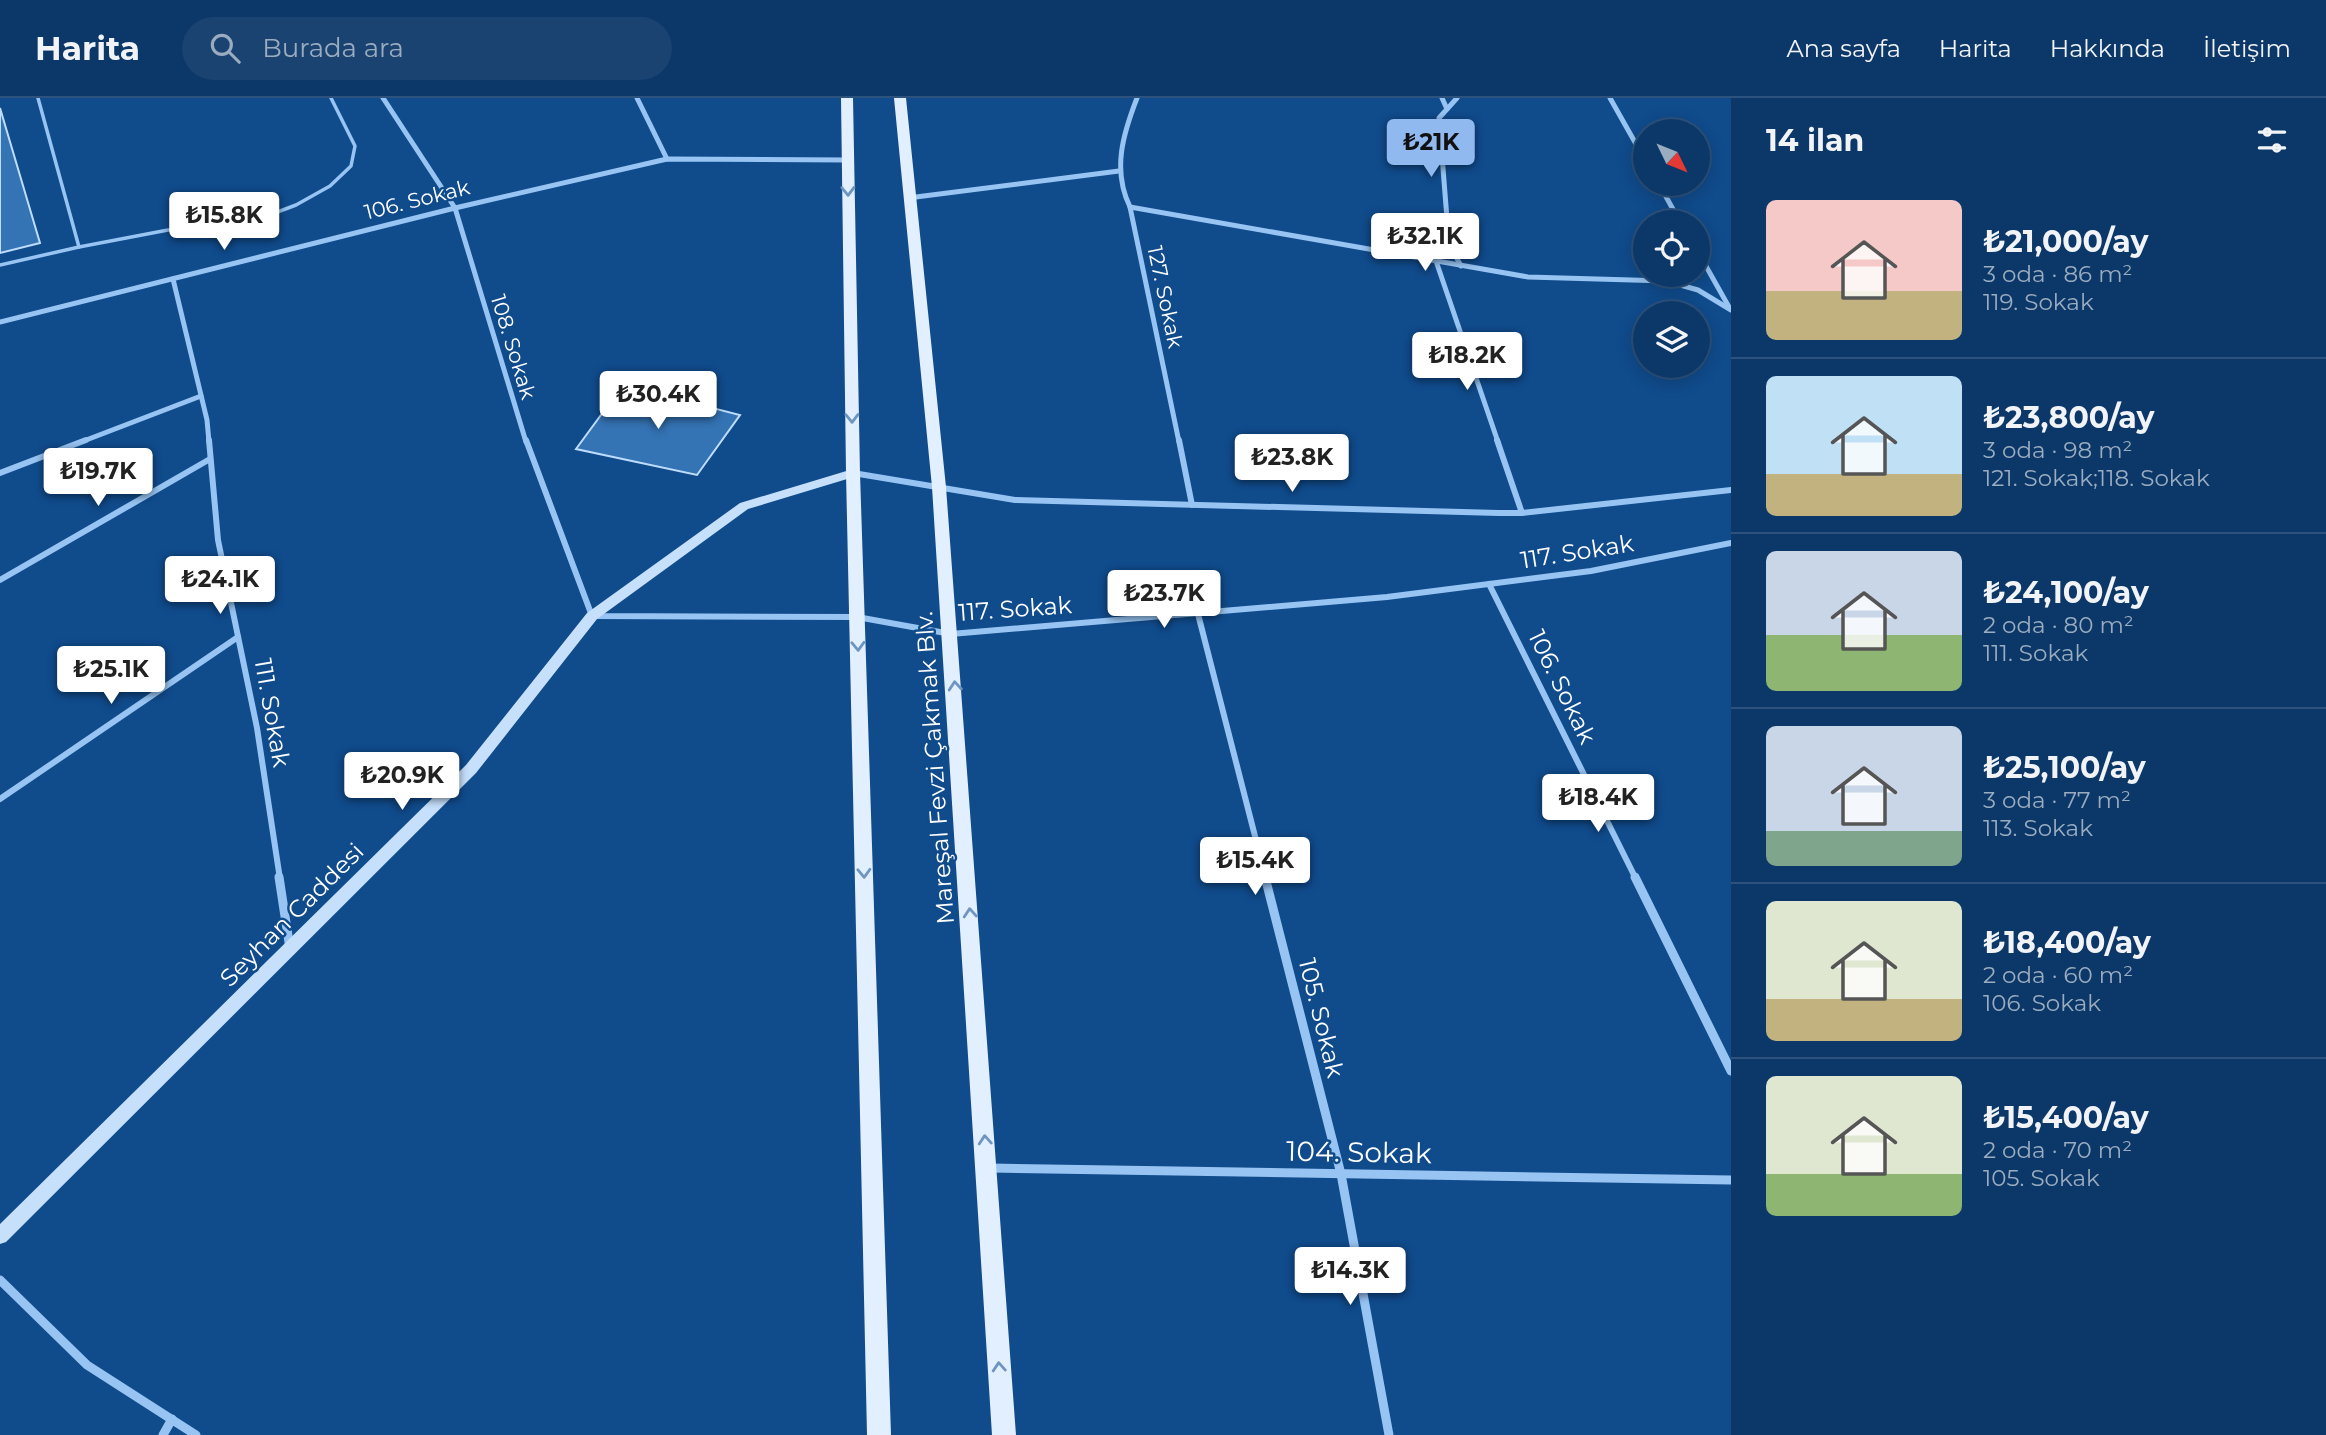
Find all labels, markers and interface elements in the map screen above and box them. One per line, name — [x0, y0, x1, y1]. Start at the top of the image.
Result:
search box — [182, 17, 672, 80]
text: Harita — [35, 28, 140, 68]
icon: search — [206, 29, 244, 67]
text: Burada ara — [262, 32, 404, 64]
text: Ana sayfa — [1786, 34, 1901, 63]
text: Harita — [1939, 34, 2012, 63]
text: Hakkında — [2050, 34, 2165, 63]
text: İletişim — [2203, 34, 2291, 63]
north arrow — [1633, 119, 1710, 196]
map controls — [1633, 119, 1710, 378]
pin: ₺21K — [1390, 120, 1472, 179]
icon: filters — [2253, 121, 2291, 159]
text: 14 ilan — [1766, 122, 1864, 159]
text: ₺21K — [1403, 128, 1459, 156]
street label: 106. Sokak — [362, 174, 473, 225]
one-way arrow — [840, 186, 856, 196]
pin: ₺15.8K — [167, 192, 281, 252]
text: ₺15.8K — [185, 201, 263, 229]
button: locate — [1633, 210, 1710, 287]
pin: ₺32.1K — [1368, 214, 1482, 273]
text: ₺32.1K — [1387, 222, 1463, 250]
text: ₺21,000/ay — [1983, 223, 2148, 260]
icon: home — [1822, 228, 1906, 312]
street label: 127. Sokak — [1142, 243, 1189, 351]
text: 3 oda · 86 m² — [1983, 260, 2132, 288]
text: 119. Sokak — [1983, 288, 2094, 316]
street label: 108. Sokak — [486, 291, 541, 403]
button: layers — [1633, 301, 1710, 378]
pin: ₺18.2K — [1410, 332, 1524, 392]
text: ₺18.2K — [1428, 341, 1506, 369]
pin: ₺30.4K — [601, 372, 715, 431]
text: ₺30.4K — [616, 380, 700, 408]
text: ₺23,800/ay — [1983, 399, 2155, 436]
icon: home — [1822, 404, 1906, 488]
one-way arrow — [844, 413, 860, 424]
pin: ₺23.8K — [1235, 434, 1349, 494]
text: 3 oda · 98 m² — [1983, 436, 2132, 464]
text: ₺23.8K — [1251, 443, 1333, 471]
pin: ₺19.7K — [41, 448, 155, 508]
text: ₺19.7K — [60, 457, 136, 485]
text: 121. Sokak;118. Sokak — [1983, 464, 2210, 492]
street label: 117. Sokak — [1518, 528, 1636, 575]
pin: ₺24.1K — [163, 556, 277, 616]
text: ₺24.1K — [181, 565, 259, 593]
pin: ₺23.7K — [1107, 570, 1221, 630]
text: ₺24,100/ay — [1983, 574, 2149, 611]
text: ₺23.7K — [1124, 579, 1204, 607]
icon: home — [1822, 579, 1906, 663]
street label: 117. Sokak — [957, 590, 1073, 627]
street label: Mareşal Fevzi Çakmak Blv. — [909, 611, 960, 925]
text: 2 oda · 80 m² — [1983, 611, 2134, 639]
street label: 106. Sokak — [1522, 625, 1603, 749]
text: 111. Sokak — [1983, 639, 2088, 667]
one-way arrow — [850, 640, 865, 651]
pin: ₺25.1K — [54, 646, 168, 706]
text: ₺25.1K — [73, 655, 149, 683]
street label: 111. Sokak — [249, 656, 296, 770]
one-way arrow — [948, 680, 963, 691]
text: ₺25,100/ay — [1983, 749, 2146, 786]
pin: ₺20.9K — [345, 752, 459, 812]
icon: home — [1822, 754, 1906, 838]
text: ₺20.9K — [360, 761, 444, 789]
pin: ₺18.4K — [1541, 774, 1655, 834]
text: ₺18.4K — [1558, 783, 1638, 811]
text: 3 oda · 77 m² — [1983, 786, 2131, 814]
text: 113. Sokak — [1983, 814, 2093, 842]
street label: Seyhan Caddesi — [214, 837, 370, 993]
pin: ₺15.4K — [1198, 838, 1312, 897]
text: ₺15.4K — [1216, 846, 1294, 874]
one-way arrow — [856, 868, 872, 879]
one-way arrow — [963, 907, 978, 918]
text: ₺18,400/ay — [1983, 924, 2151, 961]
icon: home — [1822, 929, 1906, 1013]
street label: 105. Sokak — [1293, 955, 1350, 1081]
text: 2 oda · 60 m² — [1983, 961, 2133, 989]
text: 106. Sokak — [1983, 989, 2101, 1017]
text: ₺15,400/ay — [1983, 1099, 2149, 1136]
icon: home — [1822, 1104, 1906, 1188]
one-way arrow — [978, 1134, 993, 1145]
street label: 104. Sokak — [1286, 1134, 1432, 1170]
text: 2 oda · 70 m² — [1983, 1136, 2132, 1164]
text: 105. Sokak — [1983, 1164, 2100, 1192]
pin: ₺14.3K — [1293, 1248, 1407, 1307]
text: ₺14.3K — [1311, 1256, 1389, 1284]
one-way arrow — [992, 1361, 1007, 1372]

